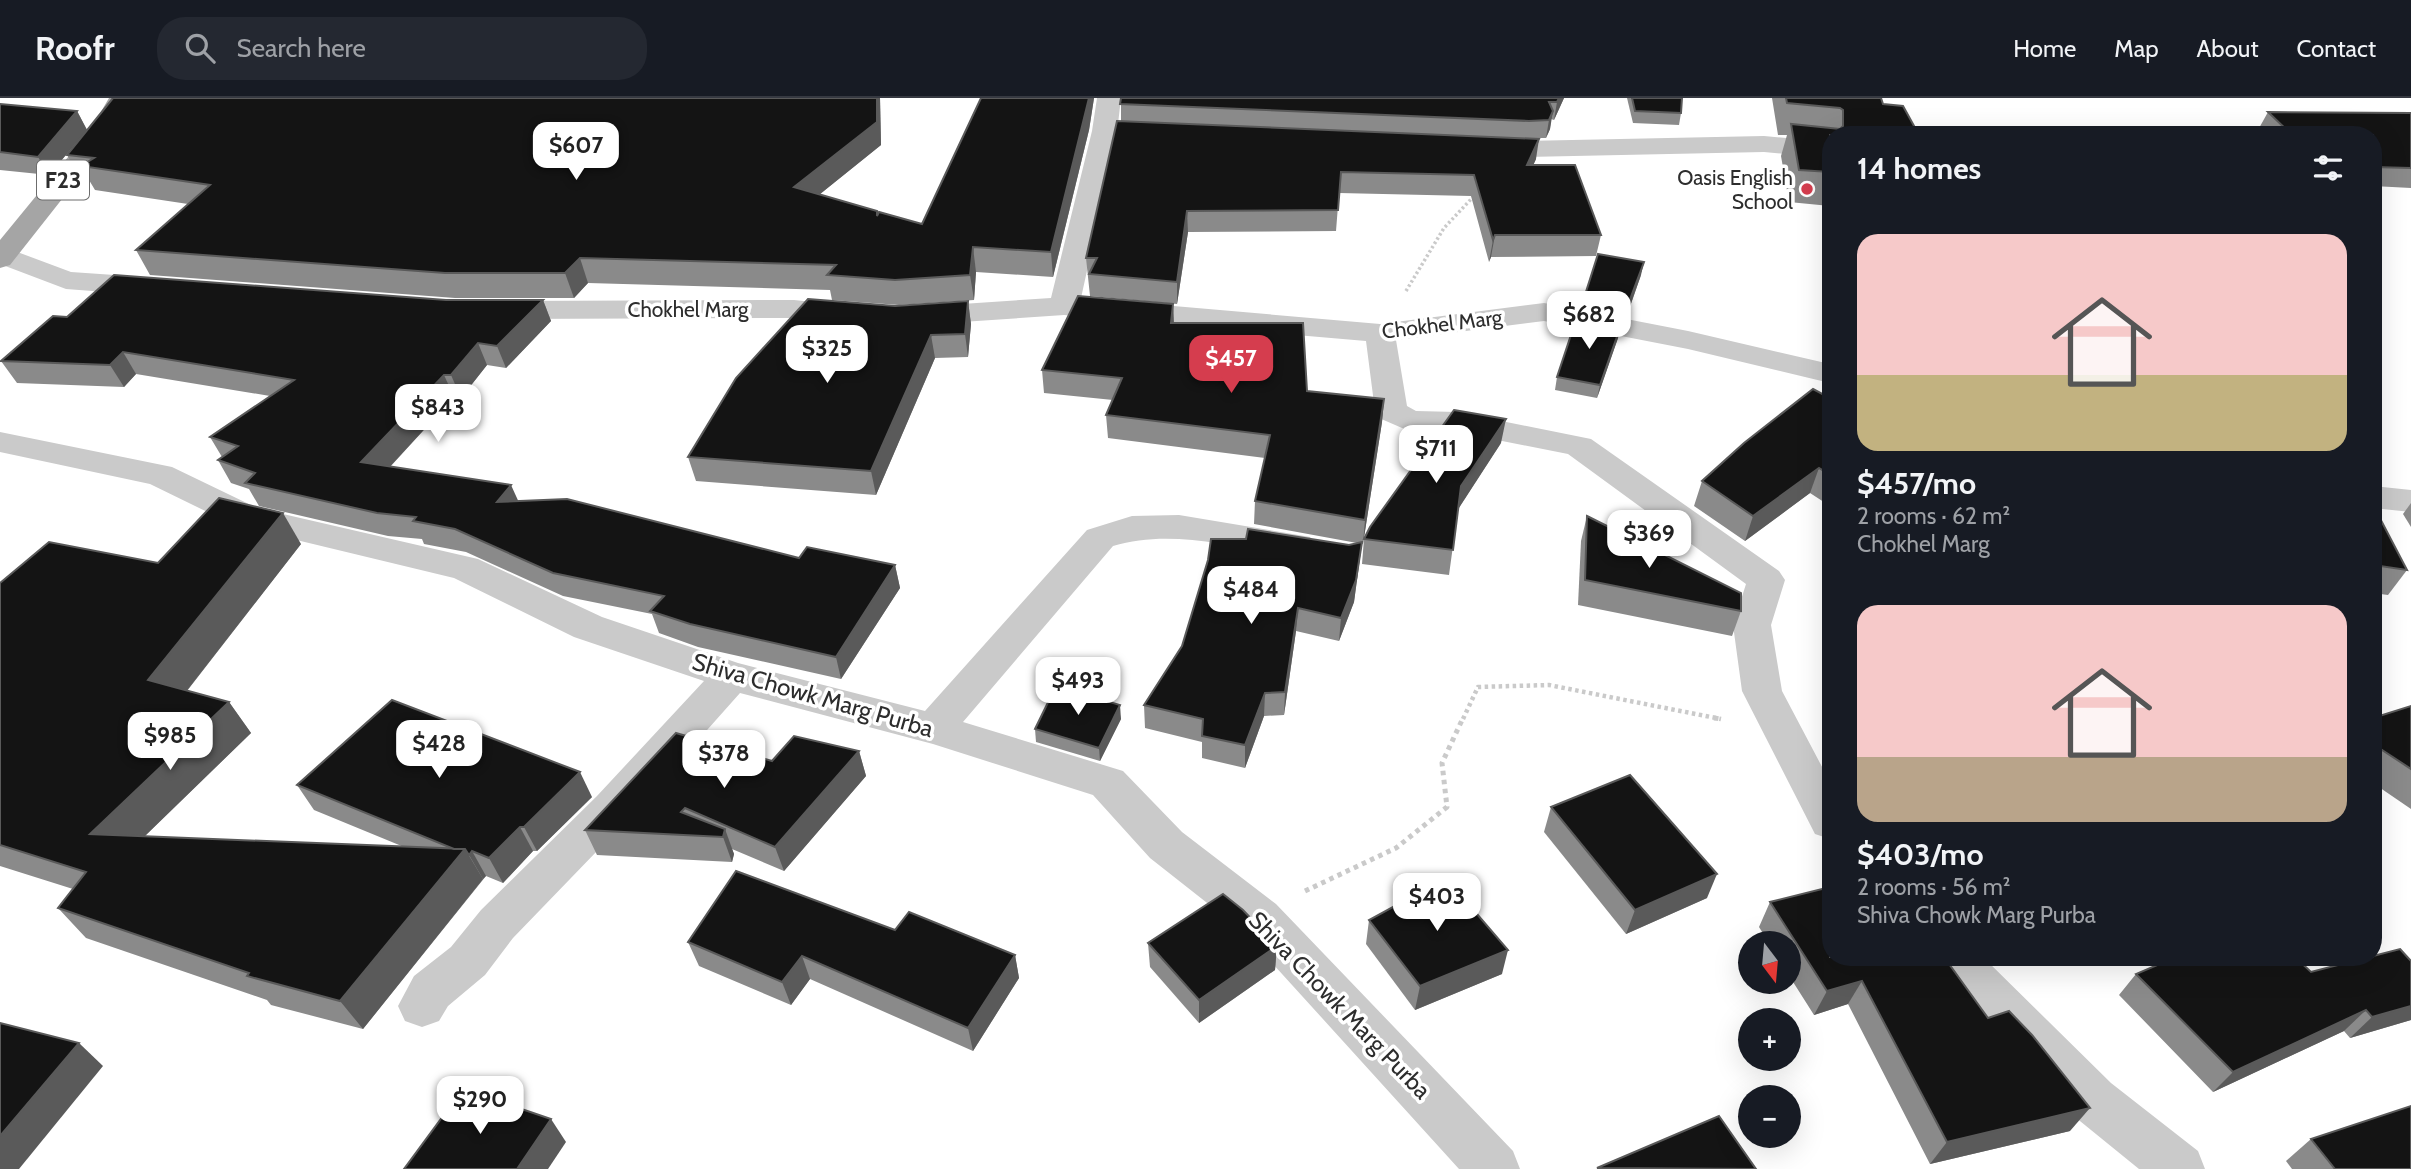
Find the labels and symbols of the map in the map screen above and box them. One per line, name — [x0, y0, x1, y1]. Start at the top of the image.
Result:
pin: $607 — [535, 122, 617, 182]
road number: F23 — [37, 160, 89, 200]
place label: Oasis English School — [1677, 165, 1793, 214]
marker: Oasis English School — [1799, 181, 1815, 197]
pin: $682 — [1548, 292, 1630, 351]
street label: Chokhel Marg — [627, 297, 749, 322]
street label: Chokhel Marg — [1380, 304, 1504, 344]
pin: $325 — [786, 326, 868, 385]
pin: $457 — [1190, 336, 1272, 395]
pin: $843 — [397, 384, 479, 444]
pin: $711 — [1395, 426, 1477, 485]
pin: $369 — [1608, 510, 1690, 570]
pin: $484 — [1210, 566, 1292, 626]
street label: Shiva Chowk Marg Purba — [689, 647, 937, 743]
pin: $493 — [1037, 658, 1119, 717]
pin: $985 — [129, 712, 211, 772]
pin: $428 — [398, 720, 480, 780]
pin: $378 — [683, 730, 765, 790]
pin: $403 — [1396, 874, 1478, 933]
street label: Shiva Chowk Marg Purba — [1243, 905, 1437, 1105]
north arrow — [1738, 931, 1801, 994]
pin: $290 — [439, 1076, 521, 1136]

